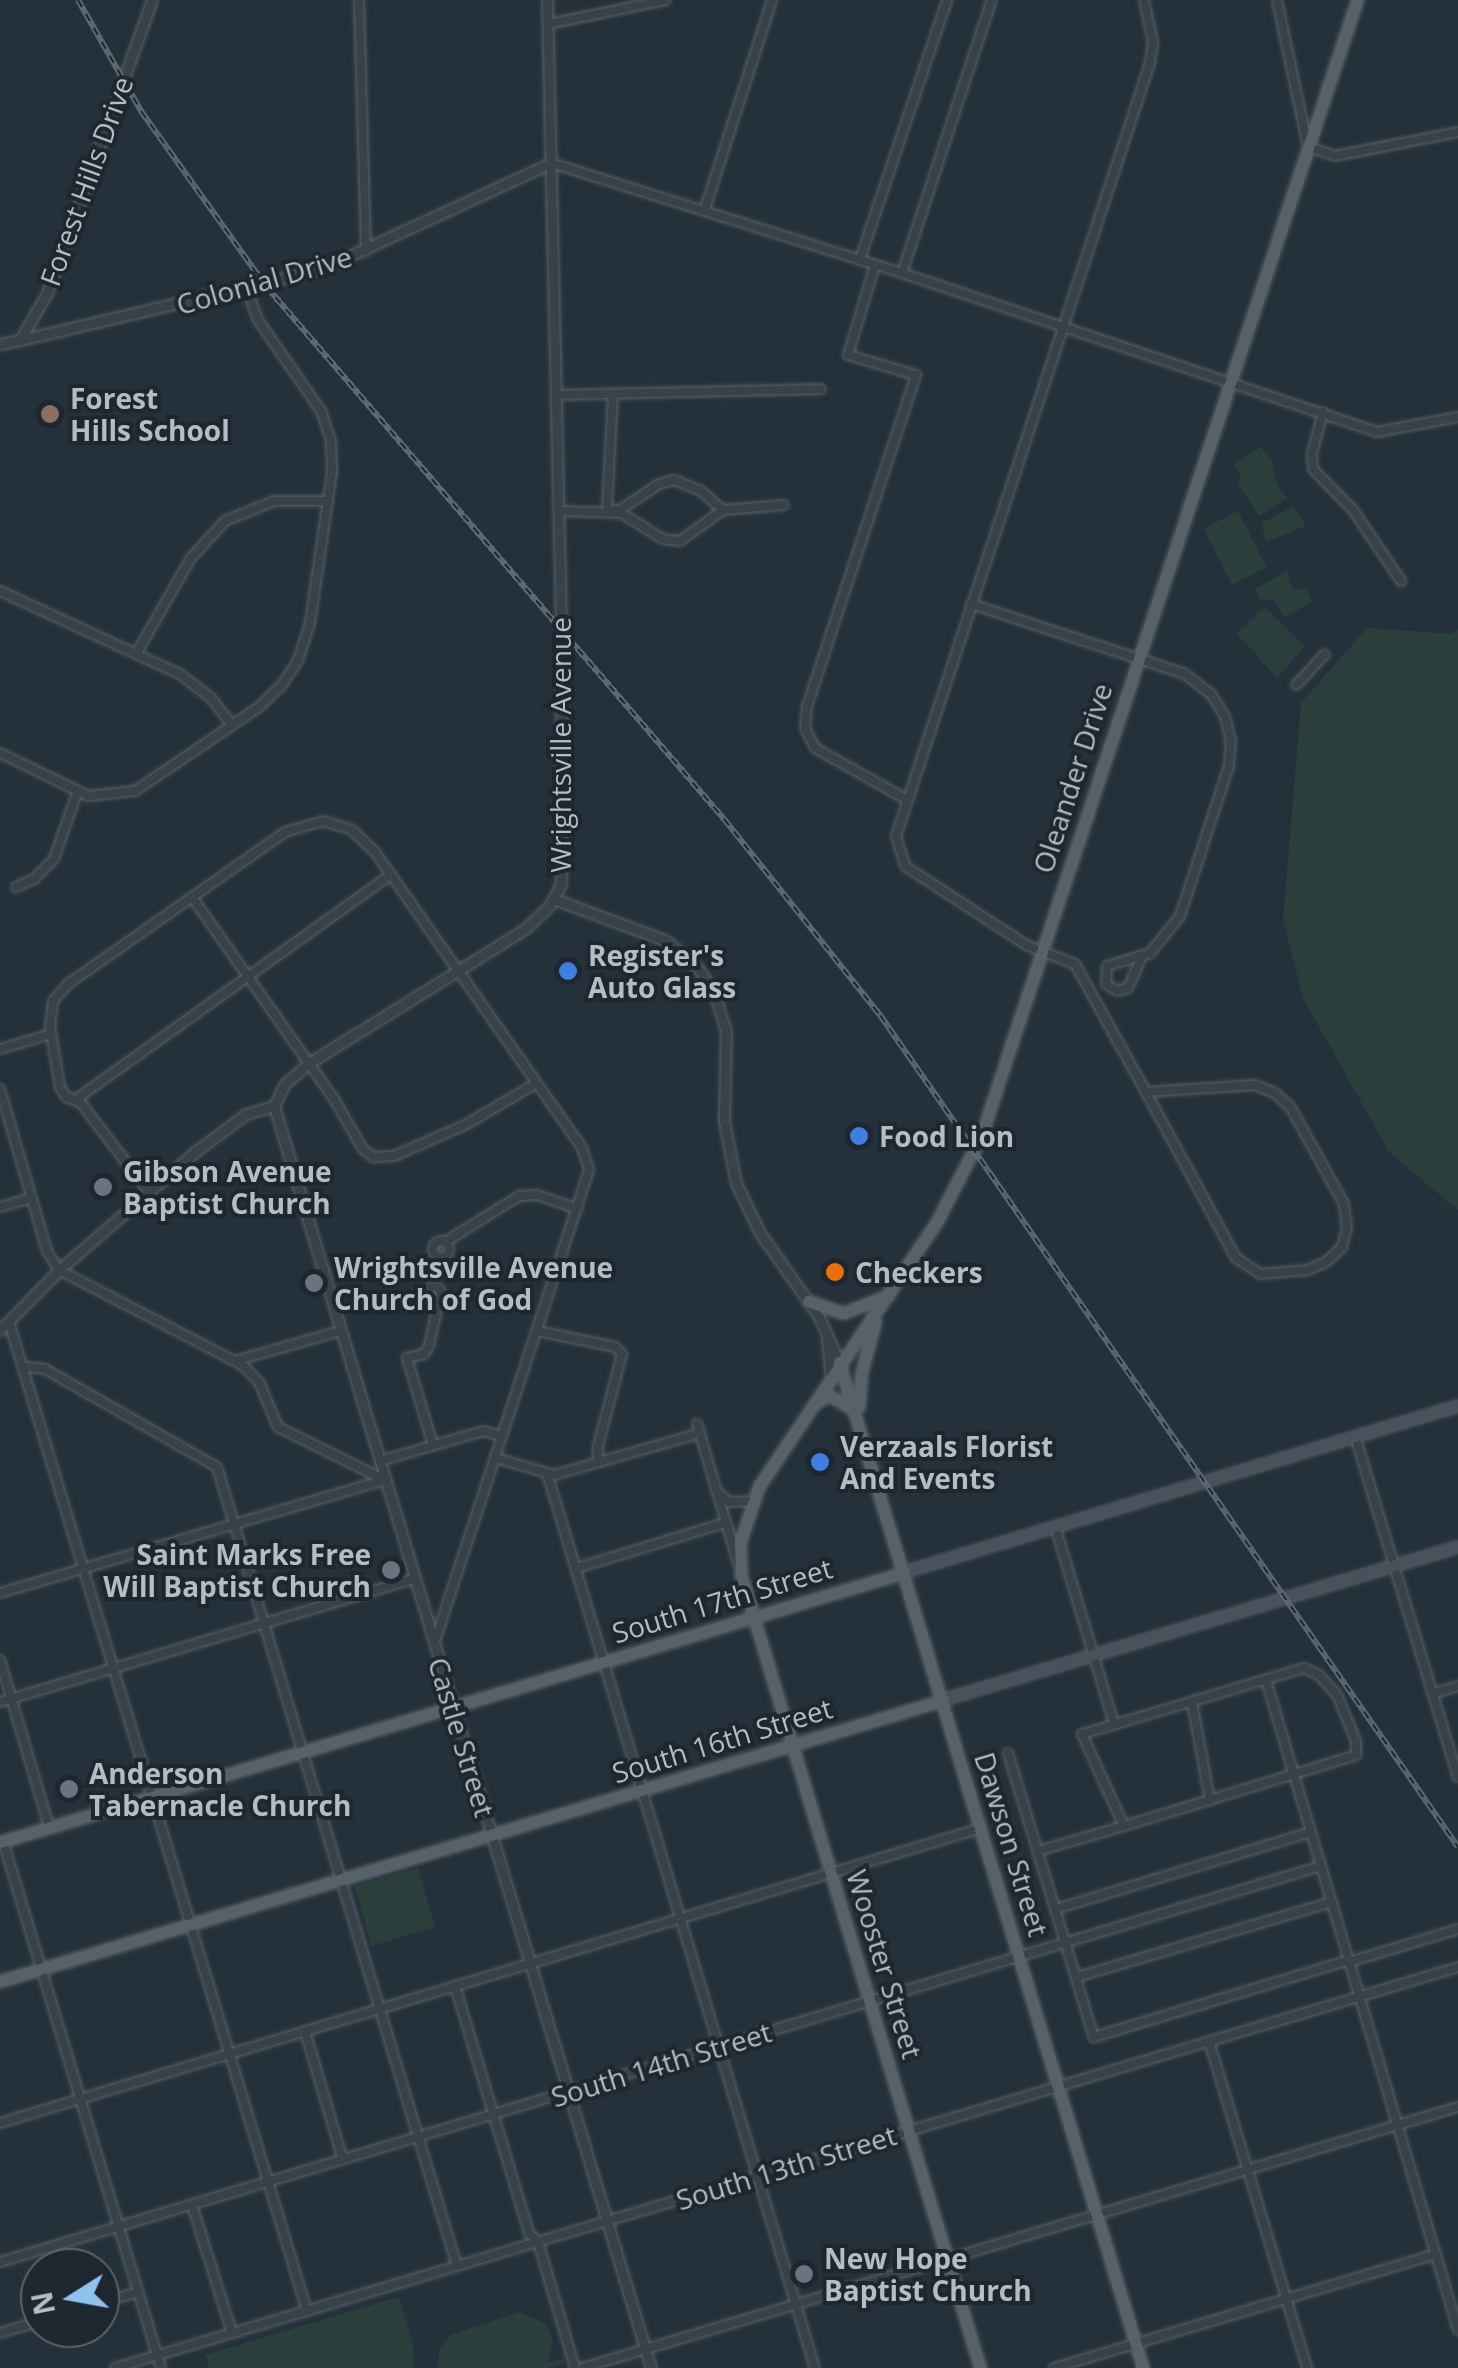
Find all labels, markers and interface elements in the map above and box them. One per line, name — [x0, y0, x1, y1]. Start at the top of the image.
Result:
street label: Forest Hills Drive — [33, 72, 139, 290]
street label: Colonial Drive — [172, 239, 356, 321]
place label: Forest Hills School — [70, 381, 230, 447]
marker: Forest Hills School — [39, 403, 61, 425]
street label: Wrightsville Avenue — [543, 617, 577, 873]
street label: Oleander Drive — [1026, 679, 1118, 877]
place label: Register's Auto Glass — [588, 938, 736, 1004]
marker: Register's Auto Glass — [557, 960, 579, 982]
place label: Food Lion — [879, 1119, 1014, 1153]
marker: Food Lion — [848, 1125, 870, 1147]
place label: Gibson Avenue Baptist Church — [123, 1154, 332, 1220]
marker: Gibson Avenue Baptist Church — [92, 1176, 114, 1198]
place label: Wrightsville Avenue Church of God — [334, 1250, 613, 1316]
place label: Checkers — [855, 1255, 983, 1289]
marker: Checkers — [824, 1261, 846, 1283]
marker: Wrightsville Avenue Church of God — [303, 1272, 325, 1294]
place label: Verzaals Florist And Events — [840, 1429, 1053, 1495]
marker: Verzaals Florist And Events — [809, 1451, 831, 1473]
place label: Saint Marks Free Will Baptist Church — [103, 1537, 371, 1603]
street label: South 17th Street — [608, 1551, 836, 1649]
marker: Saint Marks Free Will Baptist Church — [380, 1559, 402, 1581]
street label: Castle Street — [422, 1653, 502, 1821]
street label: South 16th Street — [608, 1691, 836, 1789]
street label: Dawson Street — [968, 1748, 1056, 1940]
place label: Anderson Tabernacle Church — [89, 1756, 351, 1822]
marker: Anderson Tabernacle Church — [58, 1778, 80, 1800]
street label: Wooster Street — [840, 1866, 930, 2062]
street label: South 14th Street — [547, 2015, 775, 2113]
street label: South 13th Street — [672, 2118, 900, 2216]
place label: New Hope Baptist Church — [824, 2241, 1032, 2307]
north arrow — [20, 2248, 120, 2348]
marker: New Hope Baptist Church — [793, 2263, 815, 2285]
text: N — [22, 2289, 63, 2318]

